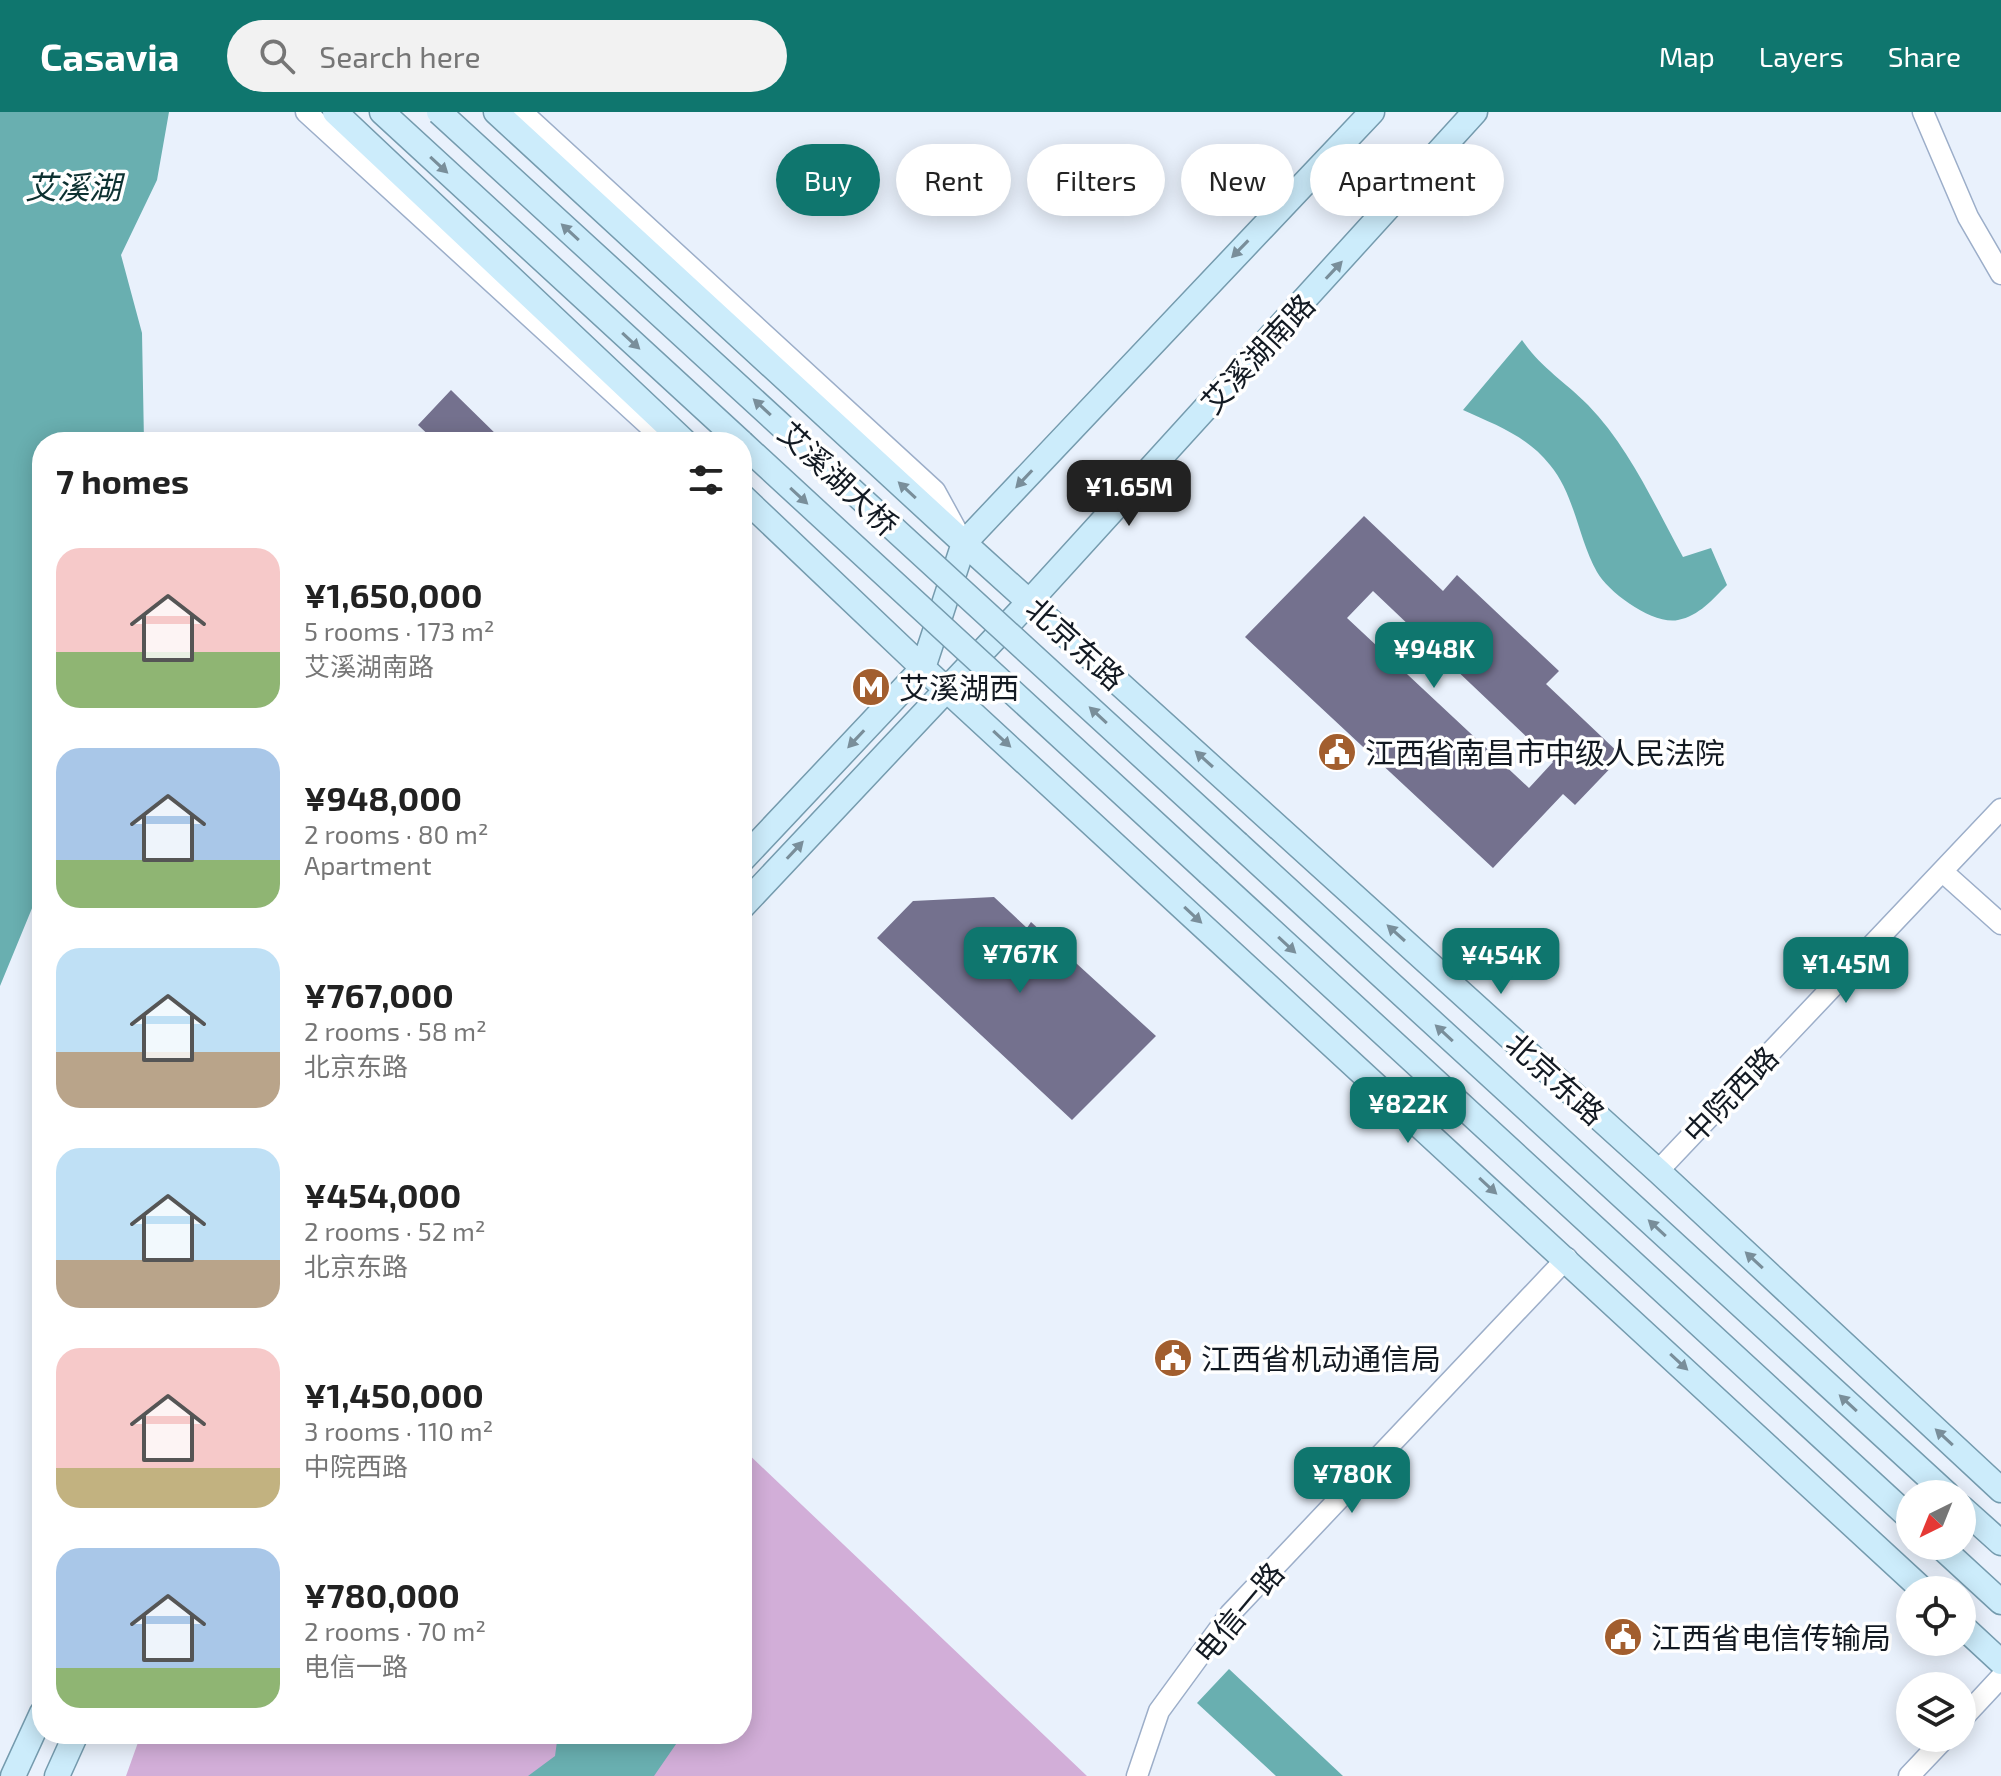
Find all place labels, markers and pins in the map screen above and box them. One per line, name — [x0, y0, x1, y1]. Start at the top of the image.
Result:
pin: ¥1.65M — [1064, 460, 1194, 528]
pin: ¥948K — [1378, 622, 1490, 690]
metro station icon: 艾溪湖西 — [850, 666, 892, 708]
place label: 艾溪湖西 — [899, 669, 1019, 705]
public building icon: 江西省南昌市中级人民法院 — [1316, 731, 1358, 773]
place label: 江西省南昌市中级人民法院 — [1365, 734, 1725, 770]
pin: ¥767K — [964, 927, 1076, 995]
pin: ¥454K — [1445, 928, 1557, 996]
pin: ¥1.45M — [1781, 937, 1911, 1005]
pin: ¥822K — [1352, 1077, 1464, 1145]
public building icon: 江西省机动通信局 — [1152, 1337, 1194, 1379]
place label: 江西省机动通信局 — [1201, 1340, 1441, 1376]
pin: ¥780K — [1296, 1447, 1408, 1515]
public building icon: 江西省电信传输局 — [1602, 1616, 1644, 1658]
place label: 江西省电信传输局 — [1651, 1619, 1891, 1655]

